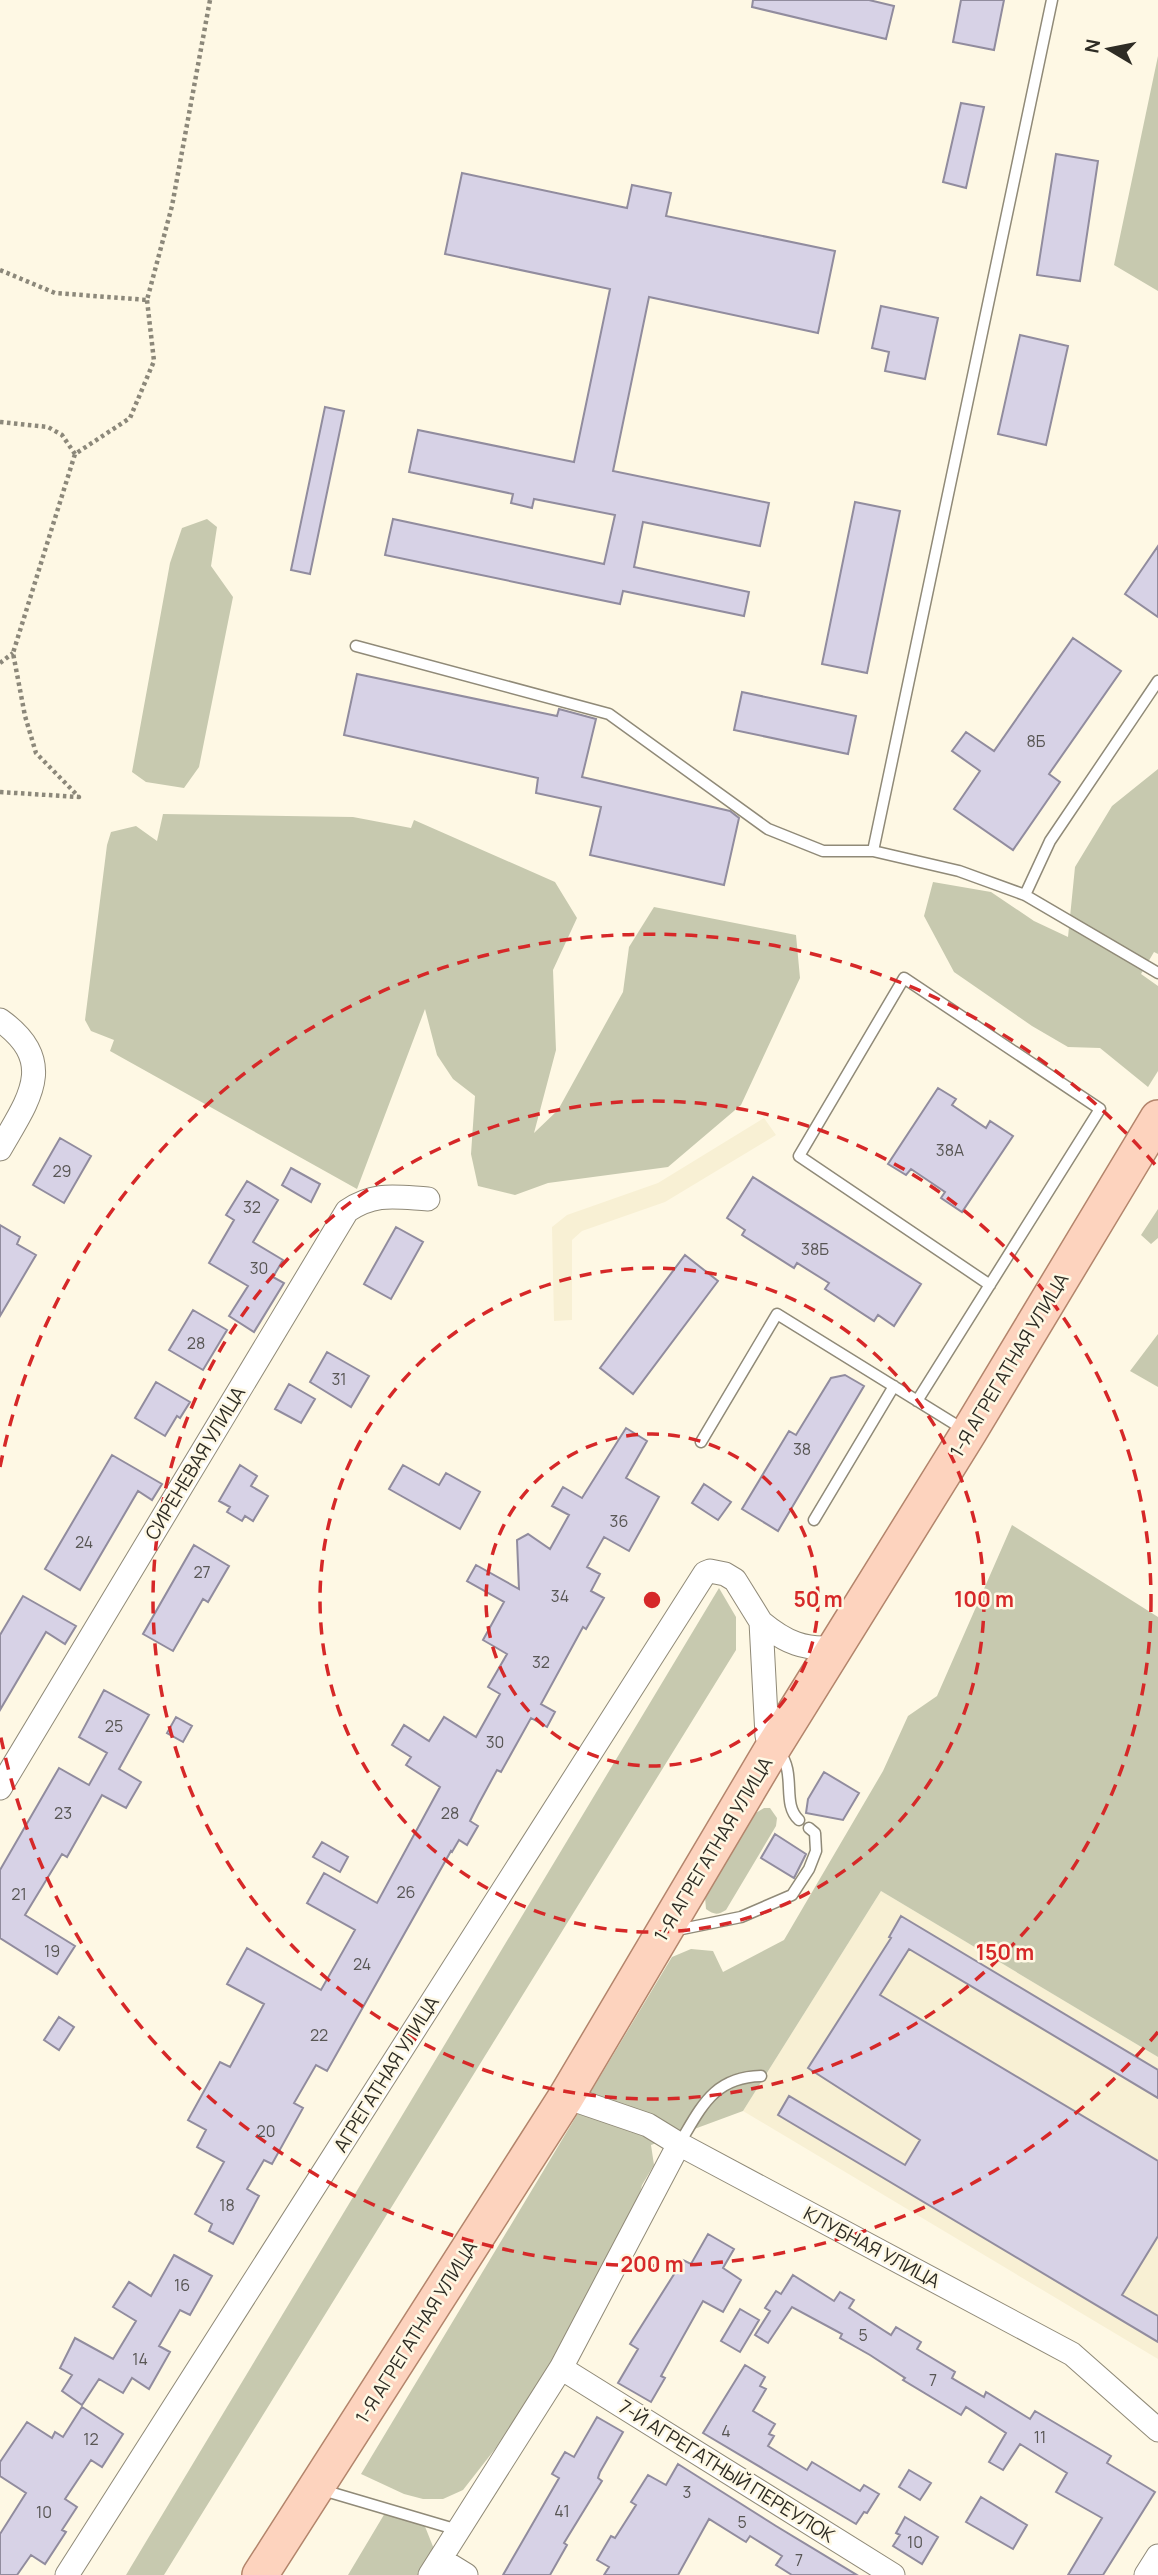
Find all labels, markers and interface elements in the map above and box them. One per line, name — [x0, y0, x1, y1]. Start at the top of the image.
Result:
north arrow — [1074, 14, 1144, 84]
text: N — [1078, 37, 1106, 55]
house number: 8Б — [1027, 730, 1046, 752]
house number: 38А — [936, 1139, 964, 1161]
house number: 29 — [52, 1160, 72, 1182]
house number: 32 — [243, 1196, 261, 1218]
house number: 38Б — [801, 1238, 829, 1260]
house number: 30 — [250, 1257, 268, 1279]
street label: 1-Я АГРЕГАТНАЯ УЛИЦА — [944, 1268, 1074, 1462]
house number: 28 — [187, 1332, 205, 1354]
house number: 31 — [331, 1368, 347, 1390]
street label: СИРЕНЕВАЯ УЛИЦА — [139, 1381, 251, 1545]
house number: 38 — [793, 1438, 811, 1460]
house number: 36 — [610, 1510, 628, 1532]
house number: 24 — [75, 1531, 93, 1553]
house number: 27 — [193, 1561, 211, 1583]
house number: 34 — [551, 1585, 569, 1607]
text: 50 m — [793, 1585, 843, 1613]
text: 100 m — [954, 1585, 1014, 1613]
centre of rings — [640, 1588, 664, 1612]
house number: 32 — [532, 1651, 550, 1673]
house number: 25 — [105, 1715, 123, 1737]
house number: 30 — [486, 1731, 504, 1753]
street label: 1-Я АГРЕГАТНАЯ УЛИЦА — [648, 1752, 778, 1946]
house number: 23 — [54, 1802, 72, 1824]
house number: 28 — [441, 1802, 459, 1824]
house number: 26 — [396, 1881, 416, 1903]
house number: 21 — [11, 1883, 27, 1905]
text: 150 m — [976, 1938, 1034, 1966]
house number: 19 — [44, 1940, 60, 1962]
house number: 24 — [353, 1953, 371, 1975]
street label: АГРЕГАТНАЯ УЛИЦА — [327, 1991, 445, 2157]
house number: 22 — [310, 2024, 328, 2046]
house number: 20 — [257, 2120, 275, 2142]
house number: 18 — [219, 2194, 235, 2216]
street label: КЛУБНАЯ УЛИЦА — [799, 2200, 945, 2294]
street label: 1-Я АГРЕГАТНАЯ УЛИЦА — [349, 2236, 483, 2428]
text: 200 m — [620, 2250, 684, 2278]
house number: 16 — [174, 2274, 190, 2296]
house number: 5 — [858, 2324, 868, 2346]
house number: 14 — [132, 2348, 148, 2370]
house number: 7 — [929, 2369, 937, 2391]
street label: 7-Й АГРЕГАТНЫЙ ПЕРЕУЛОК — [614, 2394, 841, 2549]
house number: 4 — [721, 2420, 731, 2442]
house number: 11 — [1034, 2426, 1046, 2448]
house number: 12 — [83, 2428, 99, 2450]
house number: 3 — [683, 2481, 691, 2503]
house number: 41 — [554, 2500, 570, 2522]
house number: 10 — [36, 2501, 52, 2523]
house number: 5 — [737, 2511, 747, 2533]
house number: 10 — [907, 2531, 923, 2553]
house number: 7 — [795, 2549, 803, 2571]

